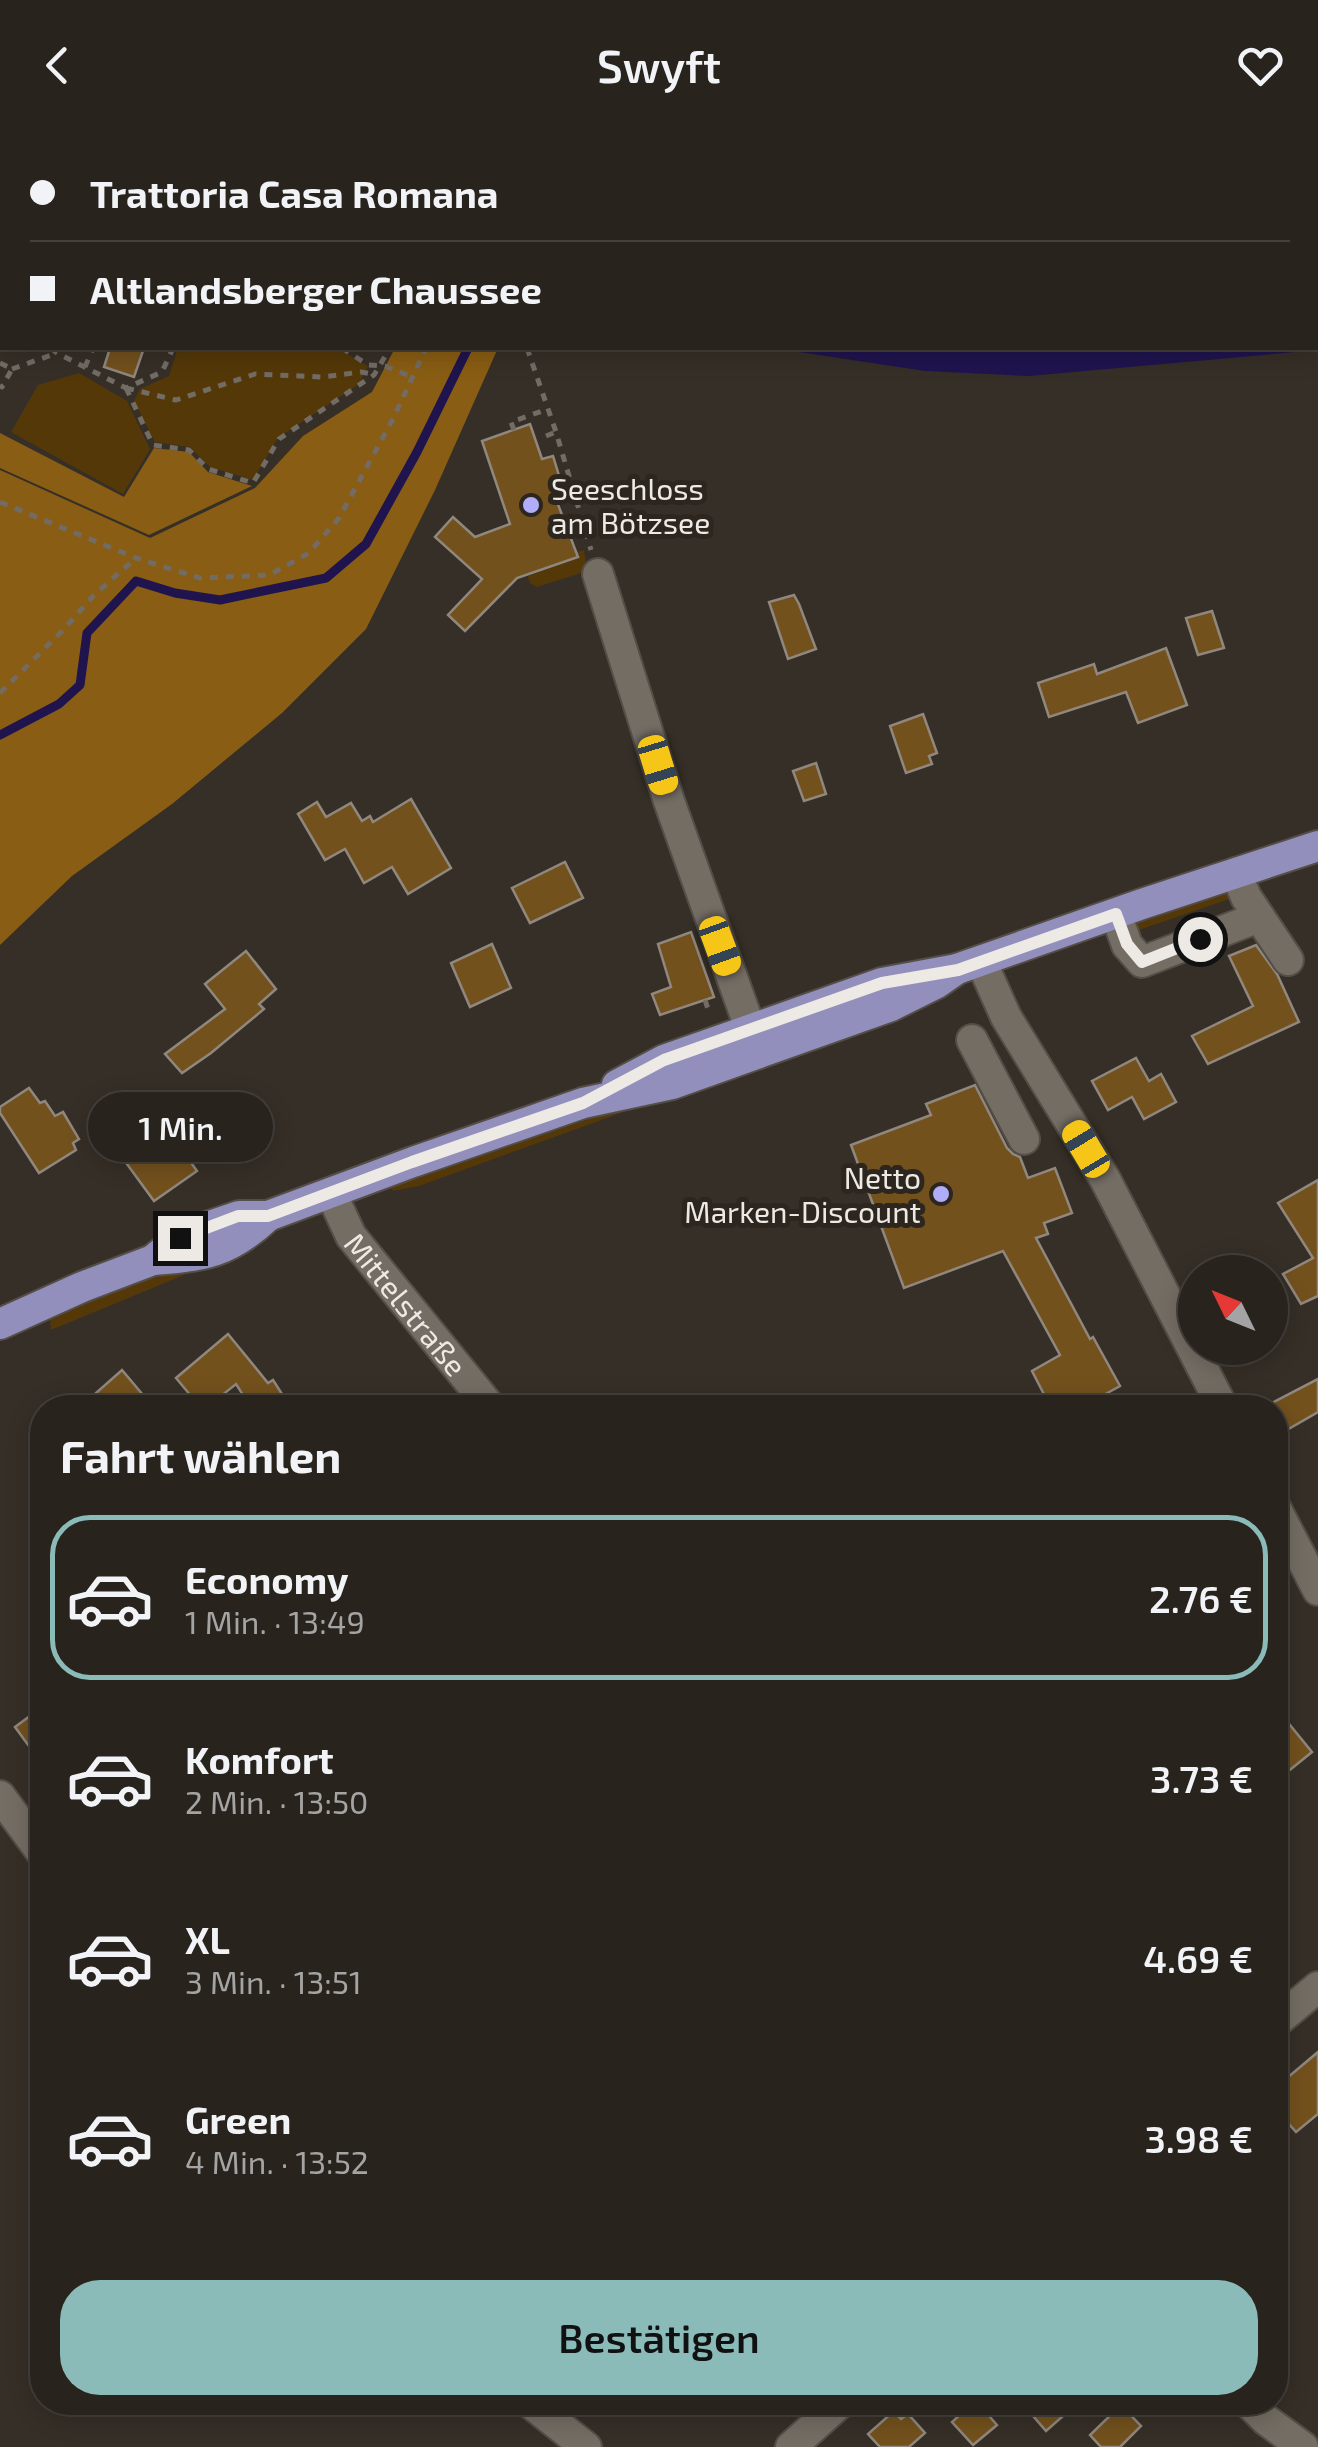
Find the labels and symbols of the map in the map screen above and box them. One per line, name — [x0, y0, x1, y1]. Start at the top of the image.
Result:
place label: Seeschloss am Bötzsee — [551, 470, 710, 540]
marker: Seeschloss am Bötzsee — [520, 494, 542, 516]
car — [635, 732, 681, 798]
car — [696, 913, 744, 979]
route start — [1178, 917, 1223, 962]
callout: 1 Min. — [88, 1093, 272, 1163]
car — [1058, 1116, 1114, 1182]
place label: Netto Marken-Discount — [684, 1159, 921, 1229]
marker: Netto Marken-Discount — [930, 1183, 952, 1205]
route end — [158, 1216, 203, 1261]
street label: Mittelstraße — [338, 1225, 475, 1382]
north arrow — [1178, 1255, 1288, 1365]

